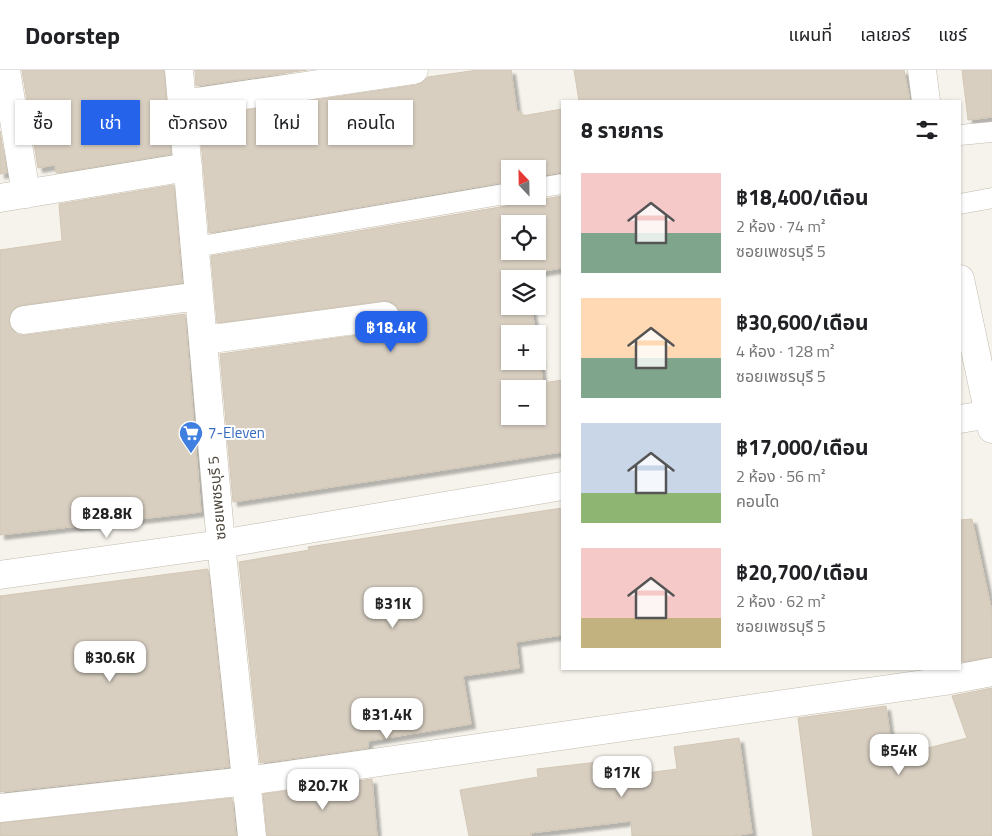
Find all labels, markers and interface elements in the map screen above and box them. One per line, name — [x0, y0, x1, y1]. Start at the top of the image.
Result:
text: Doorstep — [25, 17, 120, 53]
text: แผนที่ — [788, 21, 832, 48]
text: เลเยอร์ — [860, 21, 910, 48]
text: แชร์ — [938, 21, 967, 48]
chip: ซื้อ — [15, 100, 71, 145]
chip: เช่า — [81, 100, 140, 145]
chip: ตัวกรอง — [150, 100, 246, 145]
chip: ใหม่ — [256, 100, 318, 145]
chip: คอนโด — [328, 100, 413, 145]
text: 8 รายการ — [581, 114, 664, 146]
icon: filters — [913, 116, 941, 144]
north arrow — [501, 160, 546, 205]
map controls — [501, 160, 546, 425]
text: ฿18,400/เดือน — [736, 181, 869, 213]
icon: home — [621, 193, 681, 253]
text: 2 ห้อง · 74 m² — [736, 214, 825, 238]
button: locate — [501, 215, 546, 260]
text: ซอยเพชรบุรี 5 — [736, 239, 826, 263]
button: layers — [501, 270, 546, 315]
text: ฿30,600/เดือน — [736, 306, 869, 338]
pin: ฿18.4K — [350, 310, 432, 353]
text: ฿18.4K — [366, 315, 416, 339]
icon: home — [621, 318, 681, 378]
button: + — [501, 325, 546, 370]
text: 4 ห้อง · 128 m² — [736, 339, 834, 363]
text: ซอยเพชรบุรี 5 — [736, 364, 826, 388]
button: − — [501, 380, 546, 425]
supermarket icon: 7-Eleven — [178, 420, 204, 454]
place label: 7-Eleven — [208, 421, 265, 444]
text: ฿17,000/เดือน — [736, 431, 869, 463]
icon: home — [621, 443, 681, 503]
street label: ซอยเพชรบุรี 5 — [201, 455, 232, 541]
text: 2 ห้อง · 56 m² — [736, 464, 825, 488]
text: คอนโด — [736, 489, 779, 513]
pin: ฿28.8K — [66, 496, 148, 539]
text: ฿28.8K — [82, 501, 132, 525]
text: ฿20,700/เดือน — [736, 556, 869, 588]
icon: home — [621, 568, 681, 628]
pin: ฿31K — [363, 586, 423, 629]
text: 2 ห้อง · 62 m² — [736, 589, 825, 613]
text: ฿31K — [375, 591, 411, 615]
text: ซอยเพชรบุรี 5 — [736, 614, 826, 638]
pin: ฿30.6K — [69, 640, 151, 683]
text: ฿30.6K — [85, 645, 135, 669]
pin: ฿31.4K — [346, 698, 428, 740]
text: ฿31.4K — [362, 702, 412, 726]
pin: ฿54K — [869, 734, 929, 776]
text: ฿54K — [881, 738, 917, 762]
pin: ฿17K — [592, 756, 652, 798]
text: ฿17K — [604, 760, 640, 784]
pin: ฿20.7K — [282, 768, 364, 811]
text: ฿20.7K — [298, 773, 348, 797]

